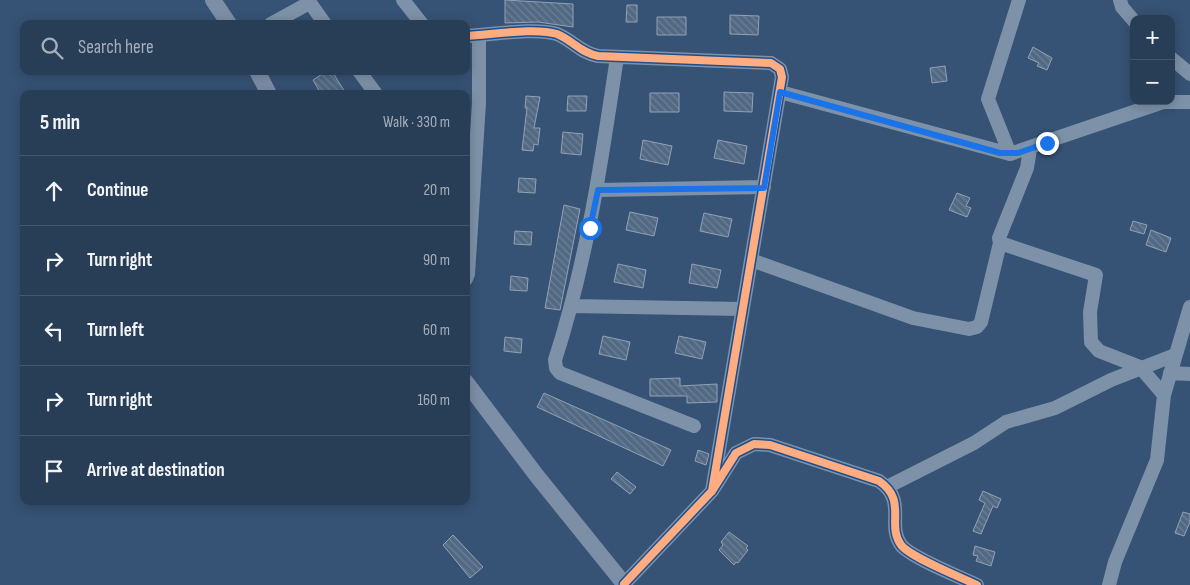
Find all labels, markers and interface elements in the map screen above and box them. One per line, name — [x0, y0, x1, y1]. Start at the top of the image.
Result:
map controls — [1130, 15, 1175, 105]
button: + — [1130, 15, 1175, 60]
search box — [20, 20, 470, 75]
icon: search — [38, 34, 66, 62]
text: Search here — [78, 36, 154, 59]
button: − — [1130, 60, 1175, 105]
text: 5 min — [40, 110, 80, 135]
text: Walk · 330 m — [383, 113, 450, 132]
route end — [1036, 132, 1059, 155]
icon: ahead — [40, 177, 68, 205]
text: Continue — [87, 179, 148, 202]
text: 20 m — [423, 181, 450, 200]
route start — [579, 217, 602, 240]
icon: right — [40, 247, 68, 275]
text: Turn right — [87, 249, 152, 272]
text: 90 m — [423, 251, 450, 270]
icon: left — [40, 317, 68, 345]
text: Turn left — [87, 319, 144, 342]
text: 60 m — [423, 321, 450, 340]
icon: right — [40, 387, 68, 415]
text: Turn right — [87, 389, 152, 412]
text: 160 m — [417, 391, 450, 410]
icon: arrive — [40, 457, 68, 485]
text: Arrive at destination — [87, 459, 225, 482]

